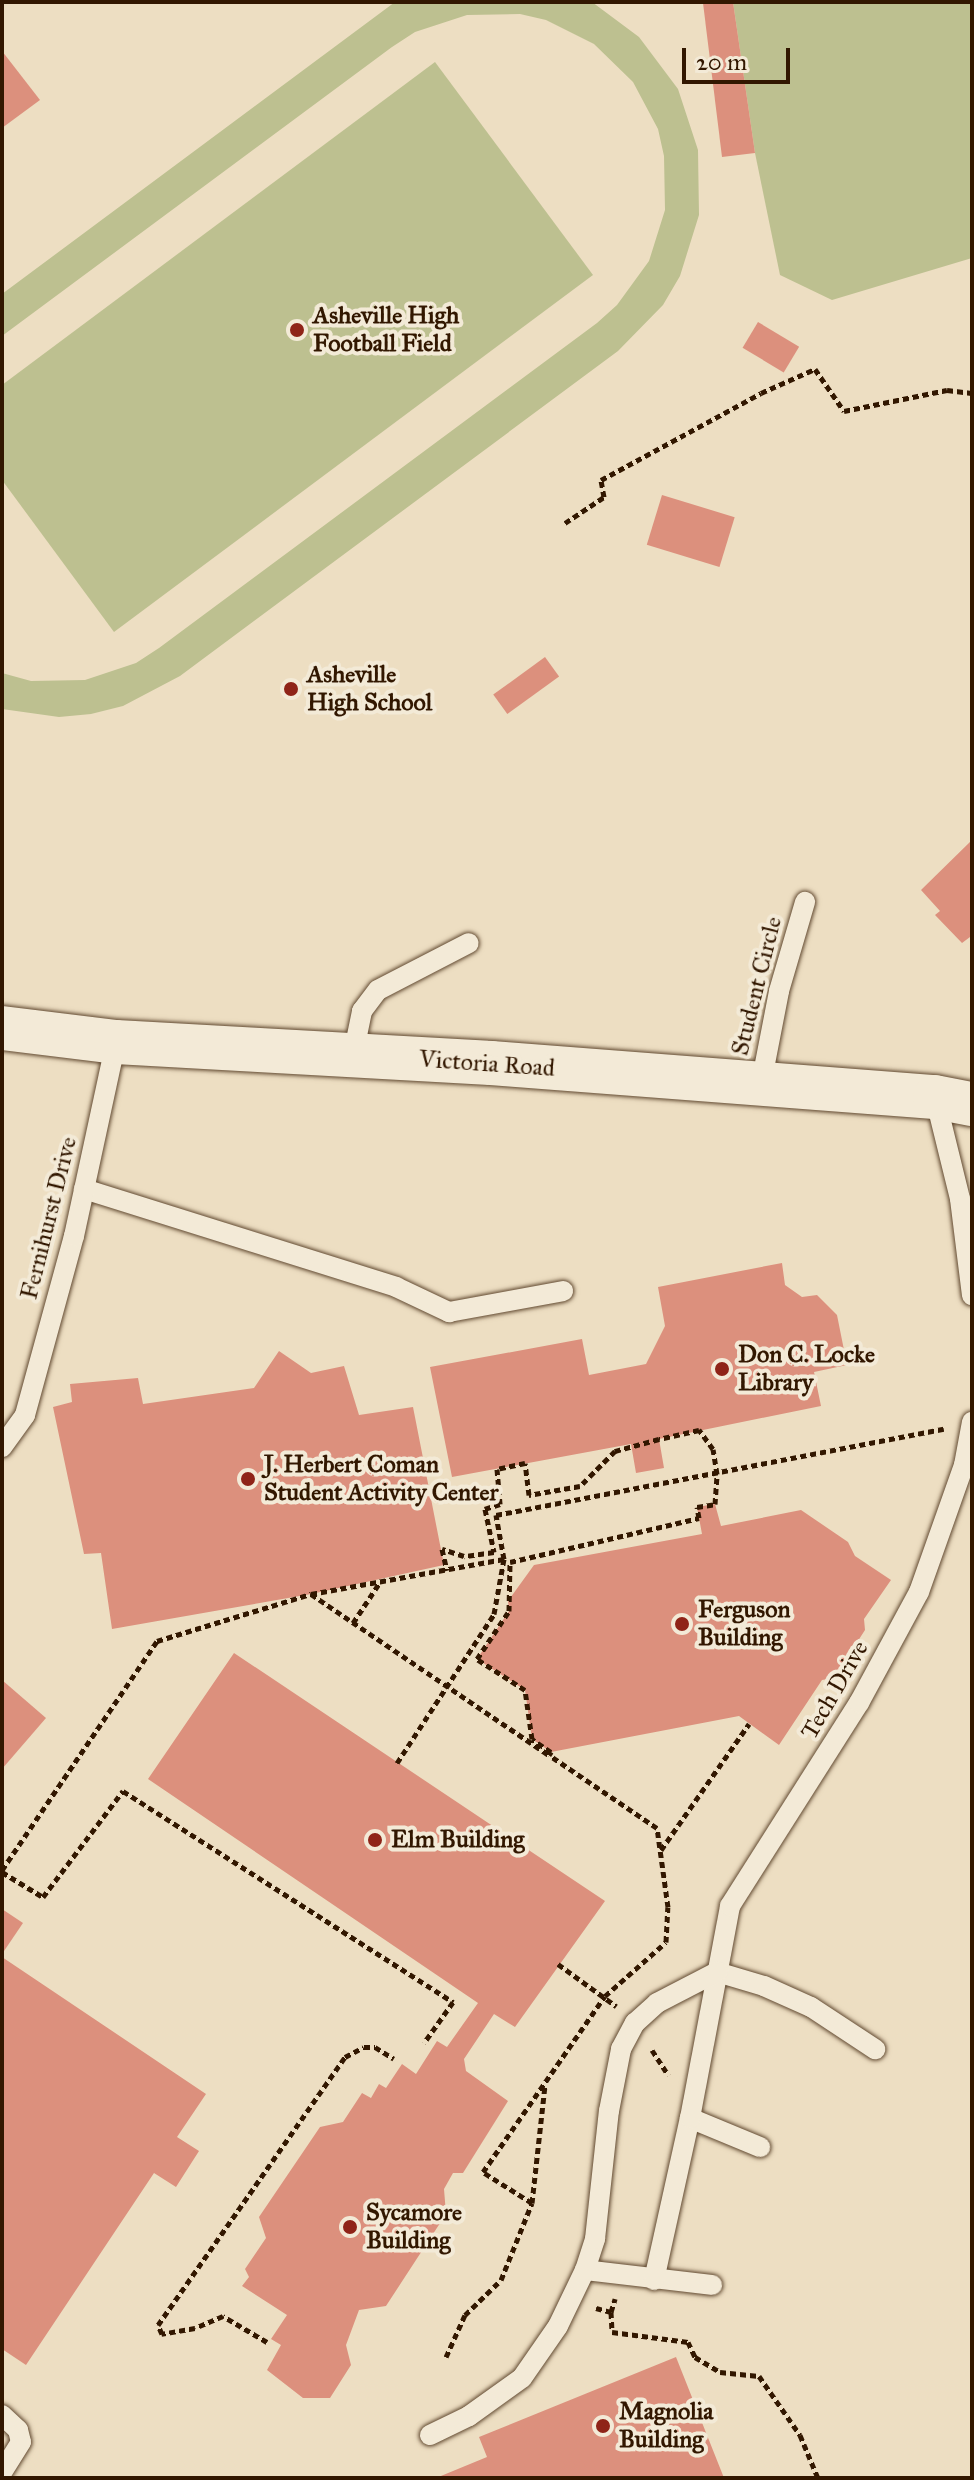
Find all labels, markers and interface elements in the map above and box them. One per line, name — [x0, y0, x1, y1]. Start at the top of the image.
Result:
scale bar — [686, 32, 794, 82]
text: 20 m — [696, 47, 747, 77]
place label: Asheville High Football Field — [313, 302, 459, 358]
marker: Asheville High Football Field — [288, 321, 306, 339]
place label: Asheville High School — [307, 661, 432, 717]
marker: Asheville High School — [282, 680, 300, 698]
street label: Student Circle — [726, 914, 788, 1058]
street label: Victoria Road — [418, 1045, 556, 1083]
street label: Fernihurst Drive — [15, 1134, 83, 1302]
place label: Don C. Locke Library — [738, 1341, 875, 1397]
marker: Don C. Locke Library — [713, 1360, 731, 1378]
place label: J. Herbert Coman Student Activity Center — [264, 1451, 498, 1507]
marker: J. Herbert Coman Student Activity Center — [239, 1470, 257, 1488]
place label: Ferguson Building — [698, 1596, 790, 1652]
marker: Ferguson Building — [673, 1615, 691, 1633]
street label: Tech Drive — [795, 1636, 875, 1744]
place label: Elm Building — [391, 1826, 525, 1854]
marker: Elm Building — [366, 1831, 384, 1849]
place label: Sycamore Building — [366, 2199, 462, 2255]
marker: Sycamore Building — [341, 2218, 359, 2236]
place label: Magnolia Building — [619, 2398, 713, 2454]
marker: Magnolia Building — [594, 2417, 612, 2435]

